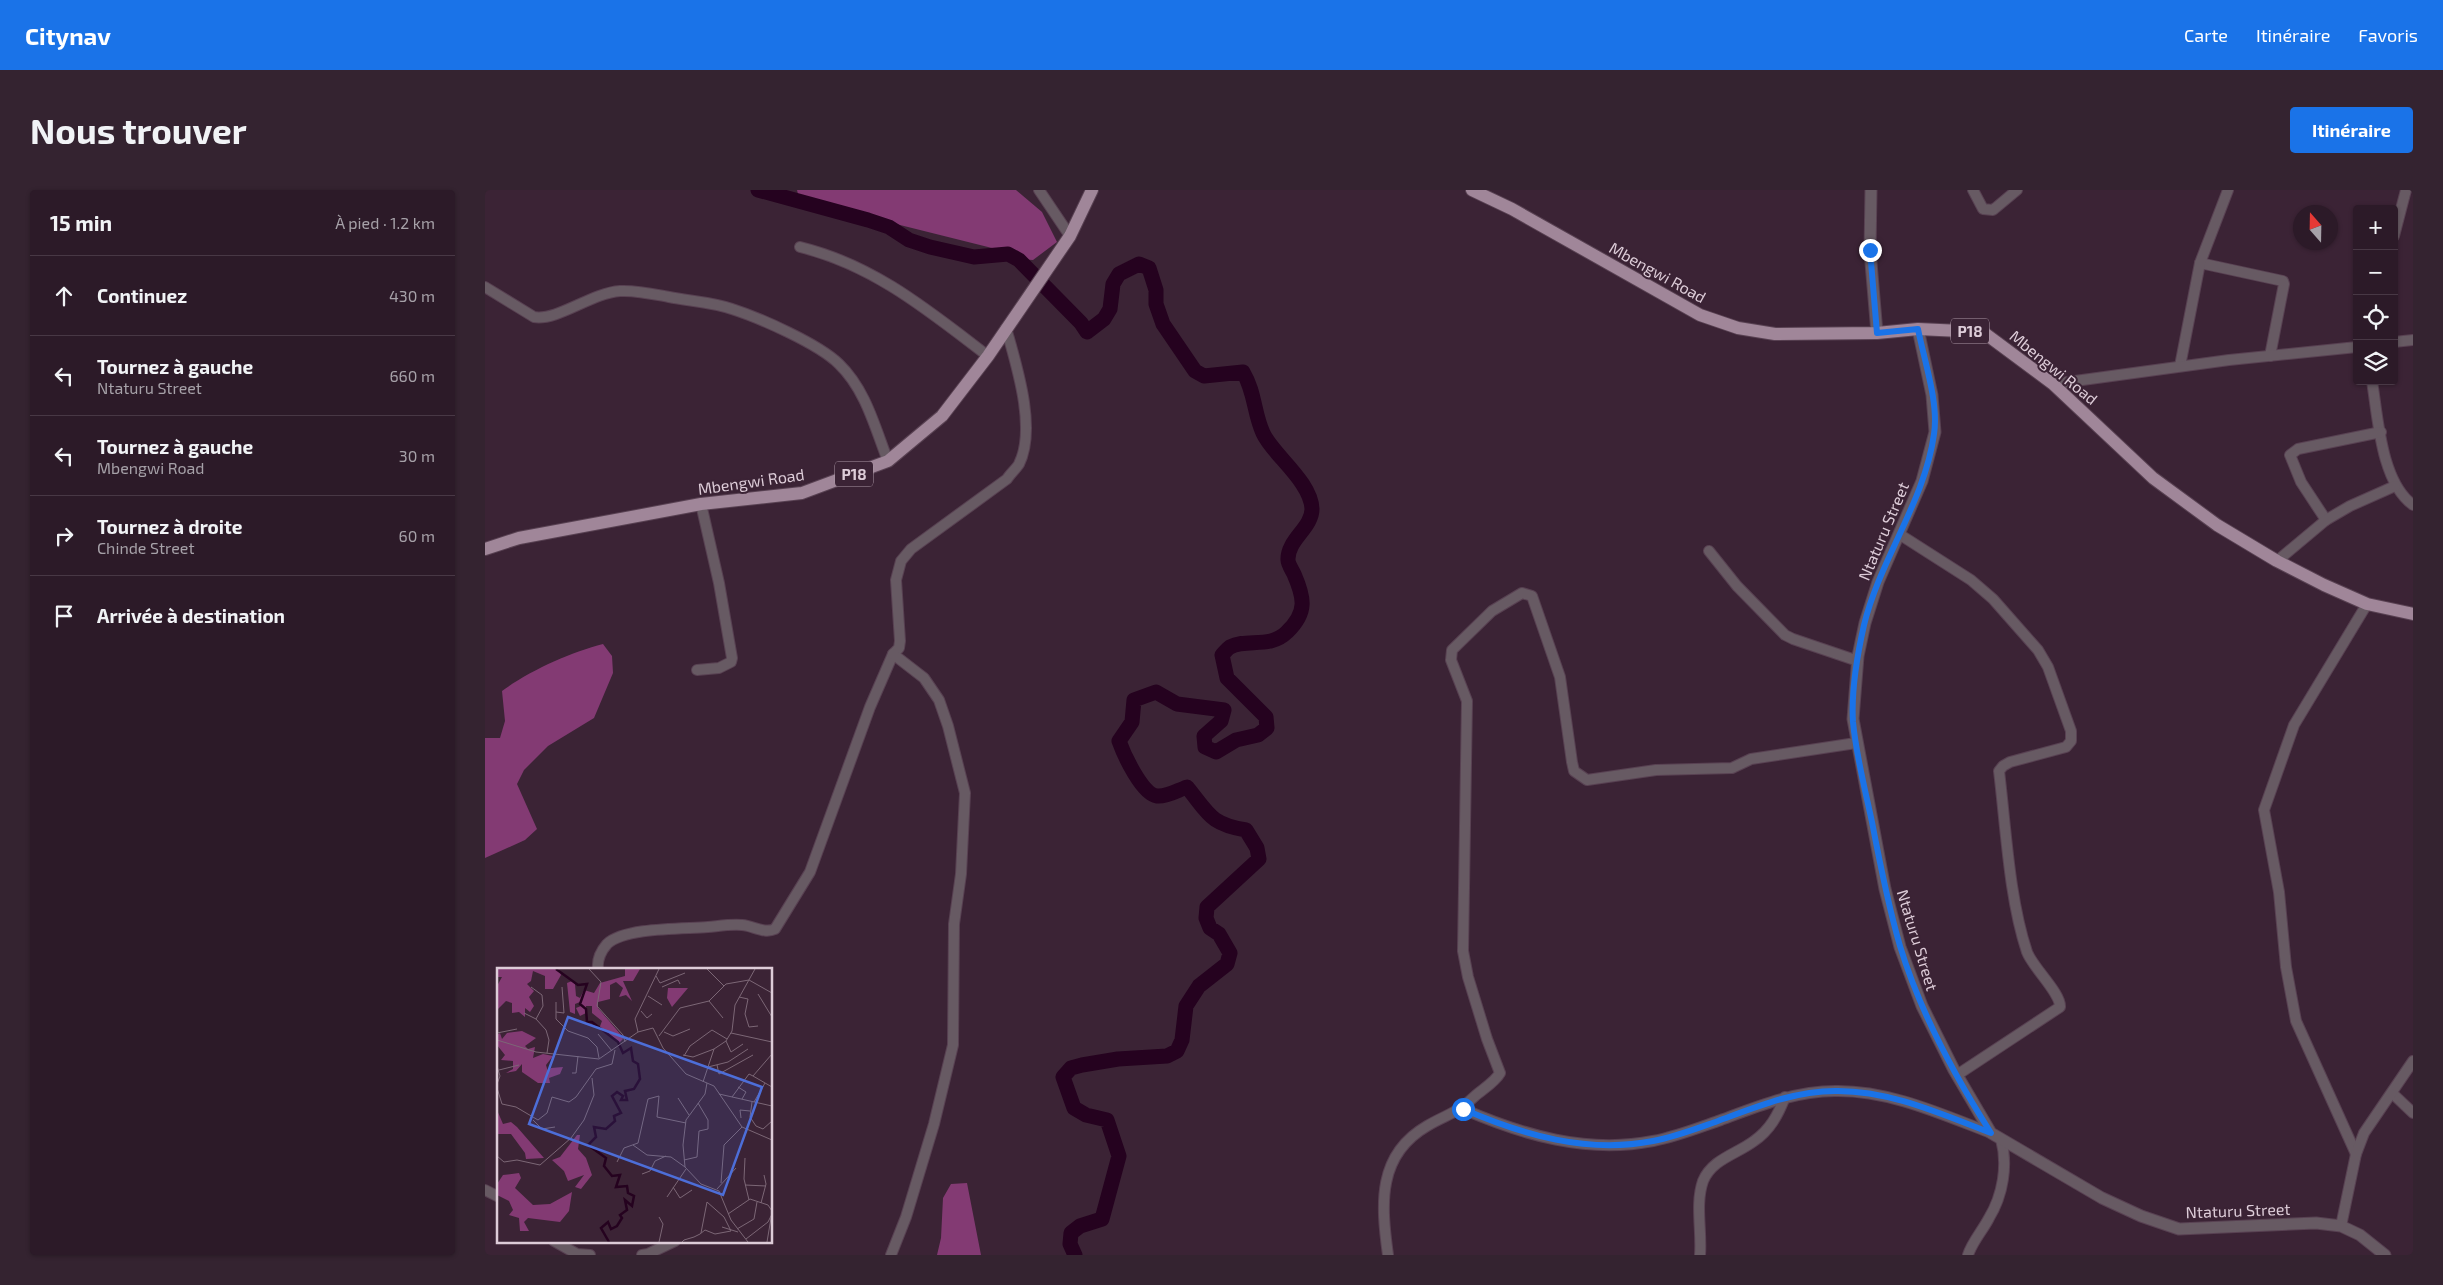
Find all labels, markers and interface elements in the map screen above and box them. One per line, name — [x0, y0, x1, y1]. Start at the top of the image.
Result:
text: Citynav — [25, 21, 111, 50]
text: Carte — [2184, 24, 2228, 46]
text: Itinéraire — [2256, 24, 2330, 46]
text: Favoris — [2358, 24, 2418, 46]
button: Itinéraire — [2290, 107, 2413, 153]
text: Nous trouver — [30, 109, 247, 151]
north arrow — [2293, 205, 2338, 250]
map controls — [2353, 205, 2398, 385]
button: + — [2353, 205, 2398, 250]
text: 15 min — [50, 210, 112, 235]
text: À pied · 1.2 km — [335, 213, 435, 232]
street label: Mbengwi Road — [1606, 238, 1710, 306]
route end — [1859, 239, 1882, 262]
button: − — [2353, 250, 2398, 295]
icon: ahead — [50, 282, 78, 310]
text: Continuez — [97, 284, 187, 307]
text: 430 m — [389, 286, 435, 305]
button: locate — [2353, 295, 2398, 340]
road number: P18 — [1951, 318, 1989, 344]
street label: Mbengwi Road — [2006, 326, 2102, 408]
button: layers — [2353, 340, 2398, 385]
text: Tournez à gauche — [97, 355, 253, 378]
icon: left — [50, 362, 78, 390]
text: 660 m — [389, 366, 435, 385]
text: Ntaturu Street — [97, 378, 202, 397]
text: Tournez à gauche — [97, 435, 253, 458]
icon: left — [50, 442, 78, 470]
text: 30 m — [399, 446, 435, 465]
text: Mbengwi Road — [97, 458, 205, 477]
road number: P18 — [835, 462, 873, 486]
street label: Mbengwi Road — [696, 464, 806, 498]
street label: Ntaturu Street — [1854, 479, 1912, 583]
text: Tournez à droite — [97, 515, 243, 538]
icon: right — [50, 522, 78, 550]
text: 60 m — [399, 526, 435, 545]
text: Chinde Street — [97, 538, 194, 557]
icon: arrive — [50, 602, 78, 630]
text: Arrivée à destination — [97, 604, 285, 627]
street label: Ntaturu Street — [1894, 887, 1942, 993]
inset map — [497, 968, 773, 1242]
route start — [1452, 1098, 1475, 1121]
street label: Ntaturu Street — [2185, 1199, 2291, 1221]

